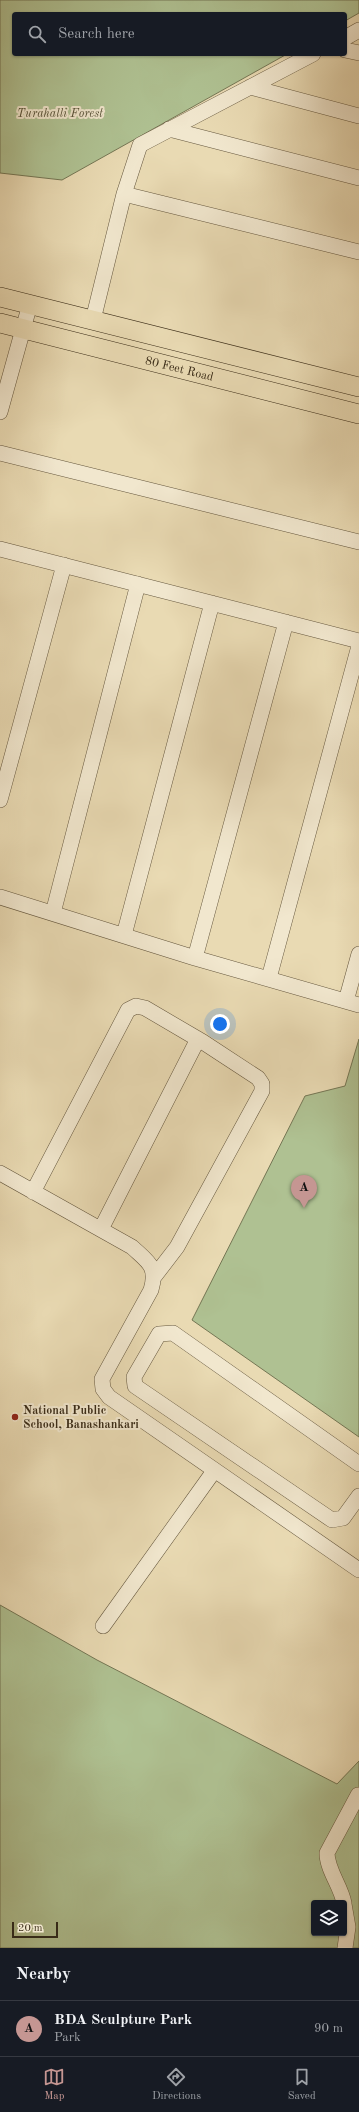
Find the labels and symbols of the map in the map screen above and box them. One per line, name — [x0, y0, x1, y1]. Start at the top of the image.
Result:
park label: Turahalli Forest — [17, 108, 103, 120]
street label: 80 Feet Road — [144, 355, 214, 384]
your location — [210, 1014, 230, 1034]
pin: A — [291, 1175, 317, 1208]
place label: National Public School, Banashankari — [23, 1405, 139, 1431]
marker: National Public School, Banashankari — [10, 1412, 20, 1422]
scale bar — [12, 1920, 58, 1939]

